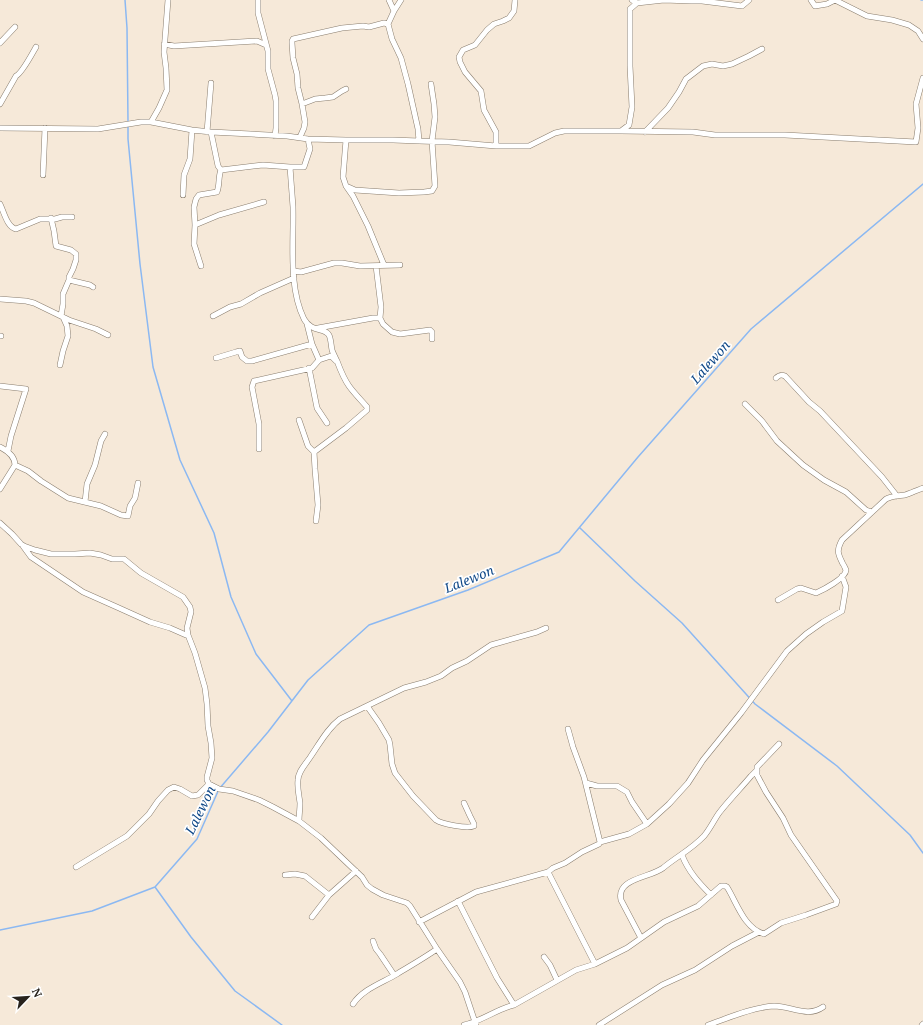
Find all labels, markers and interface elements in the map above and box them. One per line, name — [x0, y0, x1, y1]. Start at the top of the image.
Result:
water label: Lalewon — [686, 336, 734, 388]
water label: Lalewon — [441, 561, 497, 597]
water label: Lalewon — [180, 783, 220, 838]
north arrow — [8, 977, 48, 1017]
text: N — [29, 985, 46, 1000]

